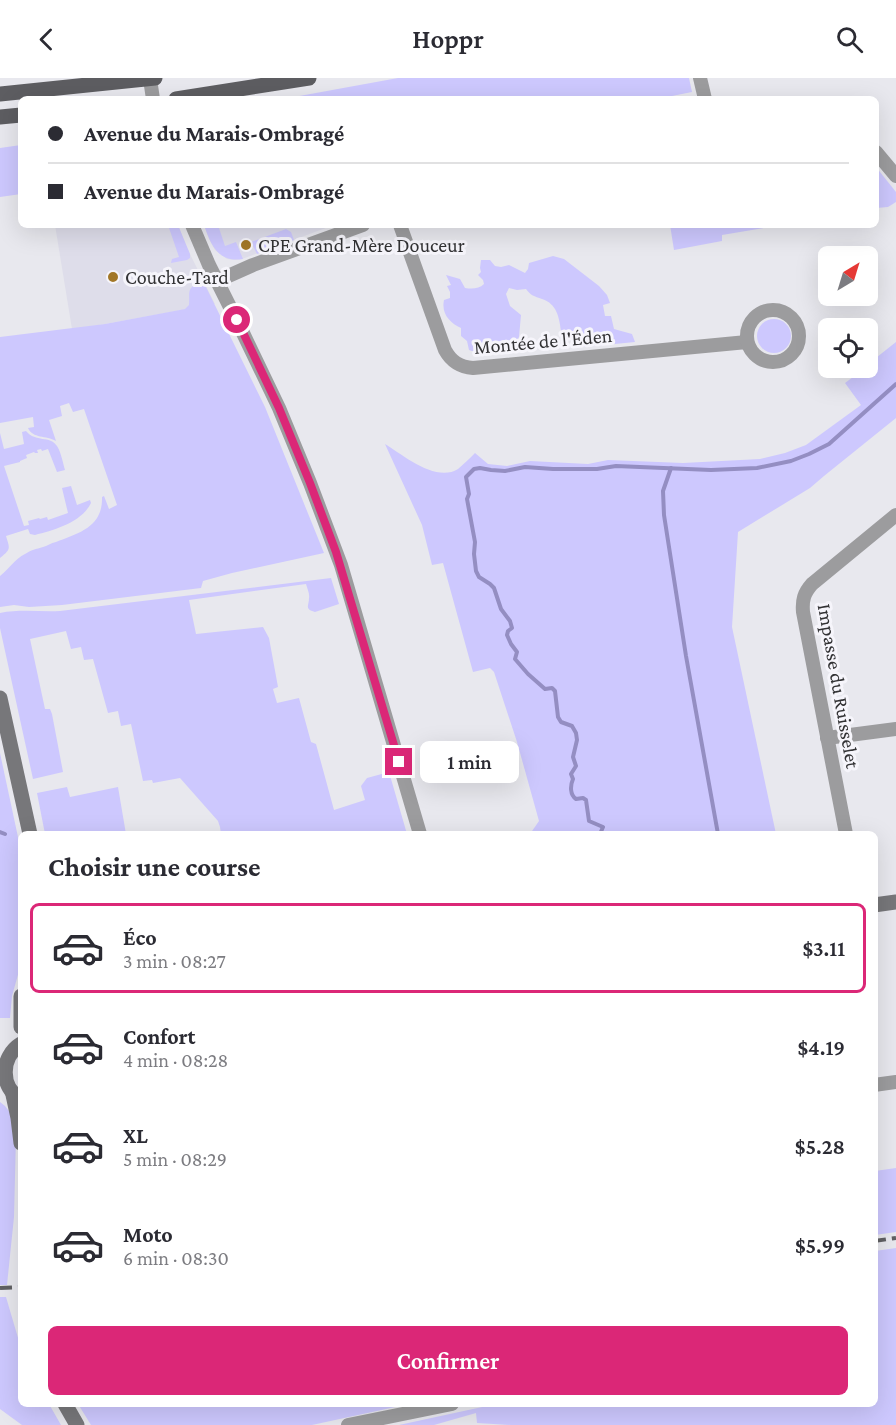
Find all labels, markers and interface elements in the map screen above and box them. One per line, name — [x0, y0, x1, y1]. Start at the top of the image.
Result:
icon: back — [30, 23, 63, 56]
icon: search — [833, 23, 866, 56]
text: Hoppr — [412, 24, 484, 54]
text: Avenue du Marais-Ombragé — [84, 121, 344, 146]
text: Avenue du Marais-Ombragé — [84, 179, 344, 204]
place label: CPE Grand-Mère Douceur — [258, 234, 465, 256]
marker: CPE Grand-Mère Douceur — [239, 238, 253, 252]
north arrow — [818, 246, 878, 306]
map controls — [818, 246, 878, 378]
place label: Couche-Tard — [125, 266, 229, 288]
marker: Couche-Tard — [106, 270, 120, 284]
route start — [223, 306, 250, 333]
button: locate — [818, 318, 878, 378]
street label: Montée de l'Éden — [473, 324, 613, 358]
street label: Impasse du Ruisselet — [813, 602, 864, 771]
callout: 1 min — [420, 741, 519, 783]
route end — [385, 748, 412, 775]
text: 1 min — [447, 751, 492, 773]
text: Choisir une course — [48, 852, 261, 882]
icon: car — [51, 921, 105, 975]
text: Éco — [123, 925, 157, 950]
text: $3.11 — [802, 936, 845, 961]
text: 3 min · 08:27 — [123, 950, 226, 972]
icon: car — [51, 1020, 105, 1074]
text: Confort — [123, 1024, 196, 1049]
text: $4.19 — [797, 1035, 845, 1060]
text: 4 min · 08:28 — [123, 1049, 228, 1071]
icon: car — [51, 1119, 105, 1173]
text: XL — [123, 1123, 148, 1148]
text: $5.28 — [795, 1134, 845, 1159]
text: 5 min · 08:29 — [123, 1148, 227, 1170]
icon: car — [51, 1218, 105, 1272]
text: Moto — [123, 1222, 173, 1247]
text: $5.99 — [795, 1233, 845, 1258]
text: 6 min · 08:30 — [123, 1247, 229, 1269]
button: Confirmer — [48, 1326, 848, 1395]

